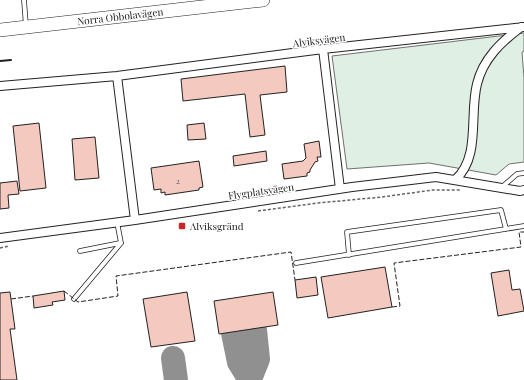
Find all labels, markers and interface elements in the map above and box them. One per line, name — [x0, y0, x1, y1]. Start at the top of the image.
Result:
street label: Norra Obbolavägen — [76, 4, 164, 28]
street label: Alviksvägen — [291, 30, 346, 50]
house number: 2 — [176, 175, 180, 186]
street label: Flygplatsvägen — [227, 179, 295, 203]
place label: Alviksgränd — [189, 219, 244, 233]
marker: Alviksgränd — [177, 221, 187, 231]

